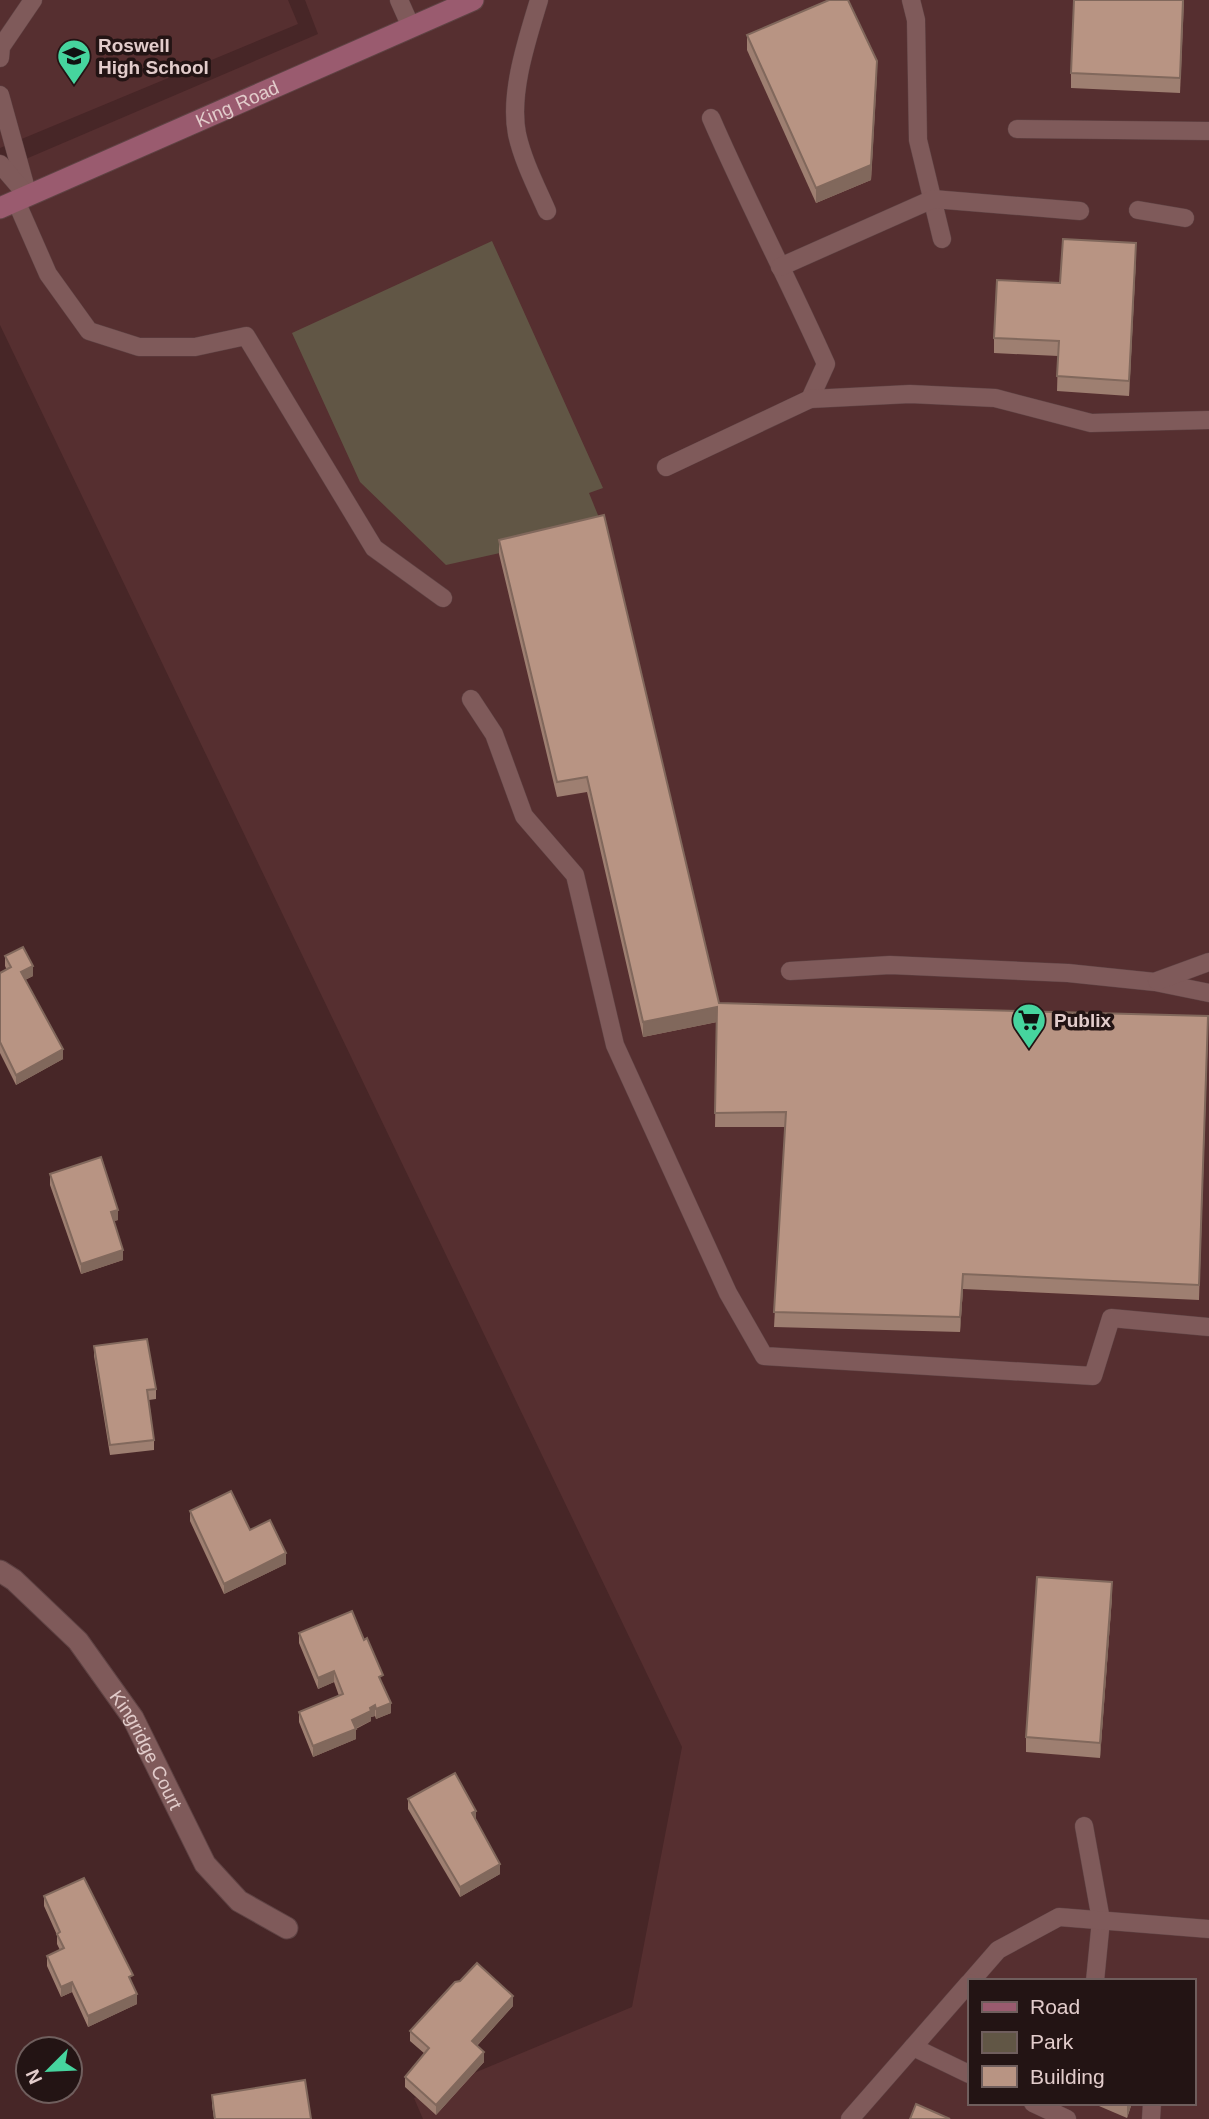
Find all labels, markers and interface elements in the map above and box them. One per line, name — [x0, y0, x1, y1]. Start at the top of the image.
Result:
place label: Roswell High School — [98, 35, 209, 78]
school or university icon: Roswell High School — [55, 37, 93, 86]
street label: King Road — [192, 77, 282, 132]
supermarket icon: Publix — [1010, 1001, 1048, 1050]
place label: Publix — [1054, 1010, 1111, 1031]
street label: Kingridge Court — [106, 1686, 187, 1814]
legend — [968, 1979, 1195, 2105]
text: Road — [1030, 1995, 1080, 2018]
text: Park — [1030, 2030, 1074, 2053]
north arrow — [14, 2035, 84, 2105]
text: Building — [1030, 2065, 1105, 2088]
text: N — [22, 2066, 46, 2087]

